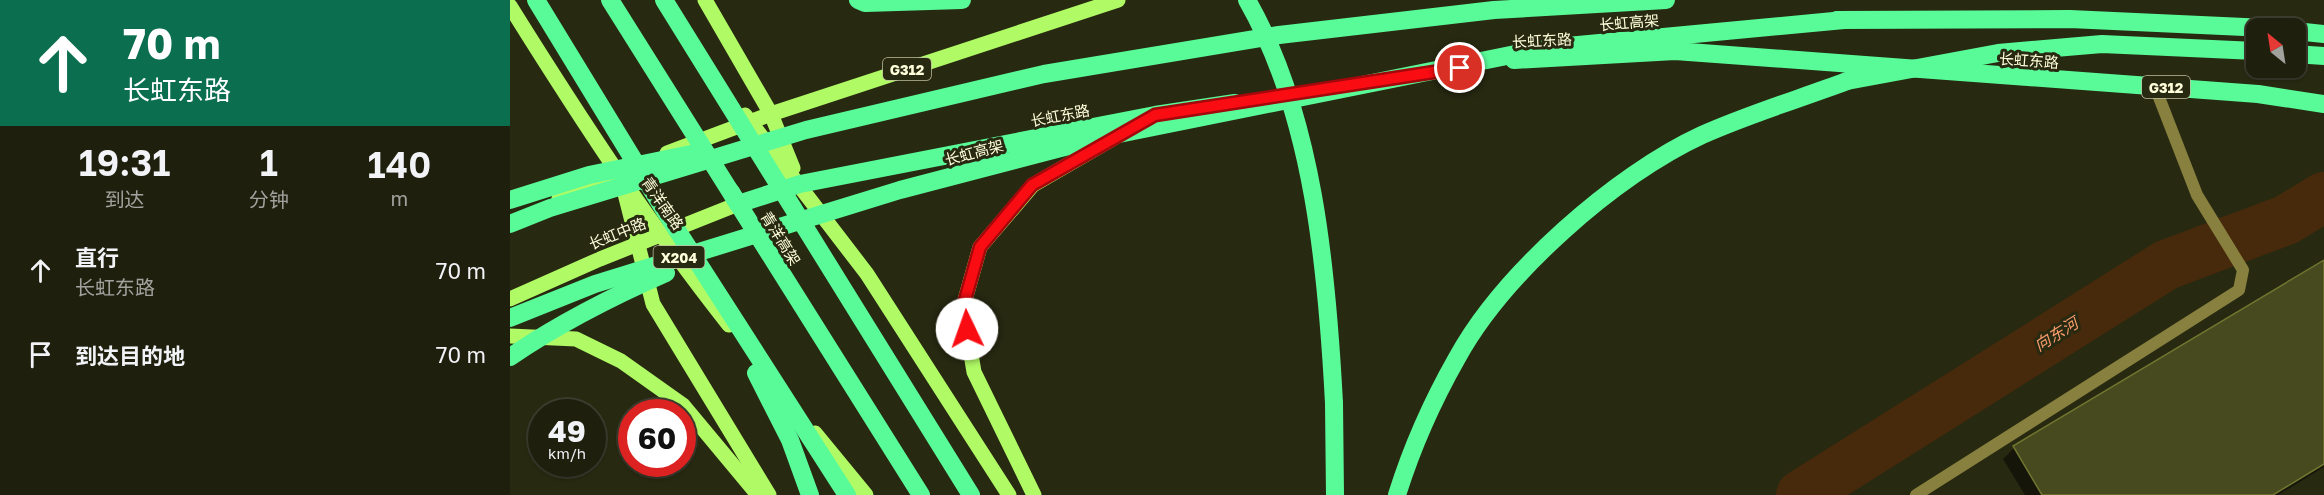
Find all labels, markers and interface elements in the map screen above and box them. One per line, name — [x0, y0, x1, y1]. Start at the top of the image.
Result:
street label: 长虹高架 — [1598, 10, 1660, 34]
text: 70 m — [123, 18, 220, 68]
north arrow — [2246, 18, 2306, 78]
map controls — [2246, 18, 2306, 78]
icon: ahead — [24, 24, 102, 102]
street label: 长虹东路 — [1512, 29, 1572, 51]
pin — [1434, 42, 1485, 93]
street label: 长虹东路 — [1998, 49, 2060, 71]
icon: arrive — [1443, 51, 1476, 84]
road number: G312 — [883, 58, 931, 80]
text: 长虹东路 — [123, 74, 231, 106]
road number: G312 — [2142, 76, 2190, 98]
street label: 长虹东路 — [1029, 100, 1091, 130]
street label: 长虹高架 — [943, 136, 1005, 168]
text: 19:31 — [79, 141, 170, 184]
text: 1 — [260, 141, 278, 184]
text: 140 — [368, 143, 431, 186]
street label: 青洋南路 — [638, 173, 688, 233]
text: m — [391, 186, 408, 210]
text: 到达 — [104, 187, 144, 211]
text: 分钟 — [249, 187, 289, 211]
street label: 青洋高架 — [757, 208, 805, 268]
street label: 长虹中路 — [586, 213, 648, 253]
text: 直行 — [75, 244, 119, 271]
road number: X204 — [654, 246, 705, 268]
icon: ahead — [24, 254, 57, 287]
text: 70 m — [436, 257, 486, 284]
text: 长虹东路 — [75, 275, 155, 299]
position arrow — [935, 297, 999, 361]
water label: 向东河 — [2030, 311, 2084, 355]
icon: arrive — [24, 338, 57, 371]
text: 70 m — [436, 341, 486, 368]
text: 到达目的地 — [75, 342, 185, 369]
speed limit sign: 60 — [618, 399, 696, 477]
text: 49 — [548, 413, 586, 449]
text: km/h — [548, 444, 586, 462]

